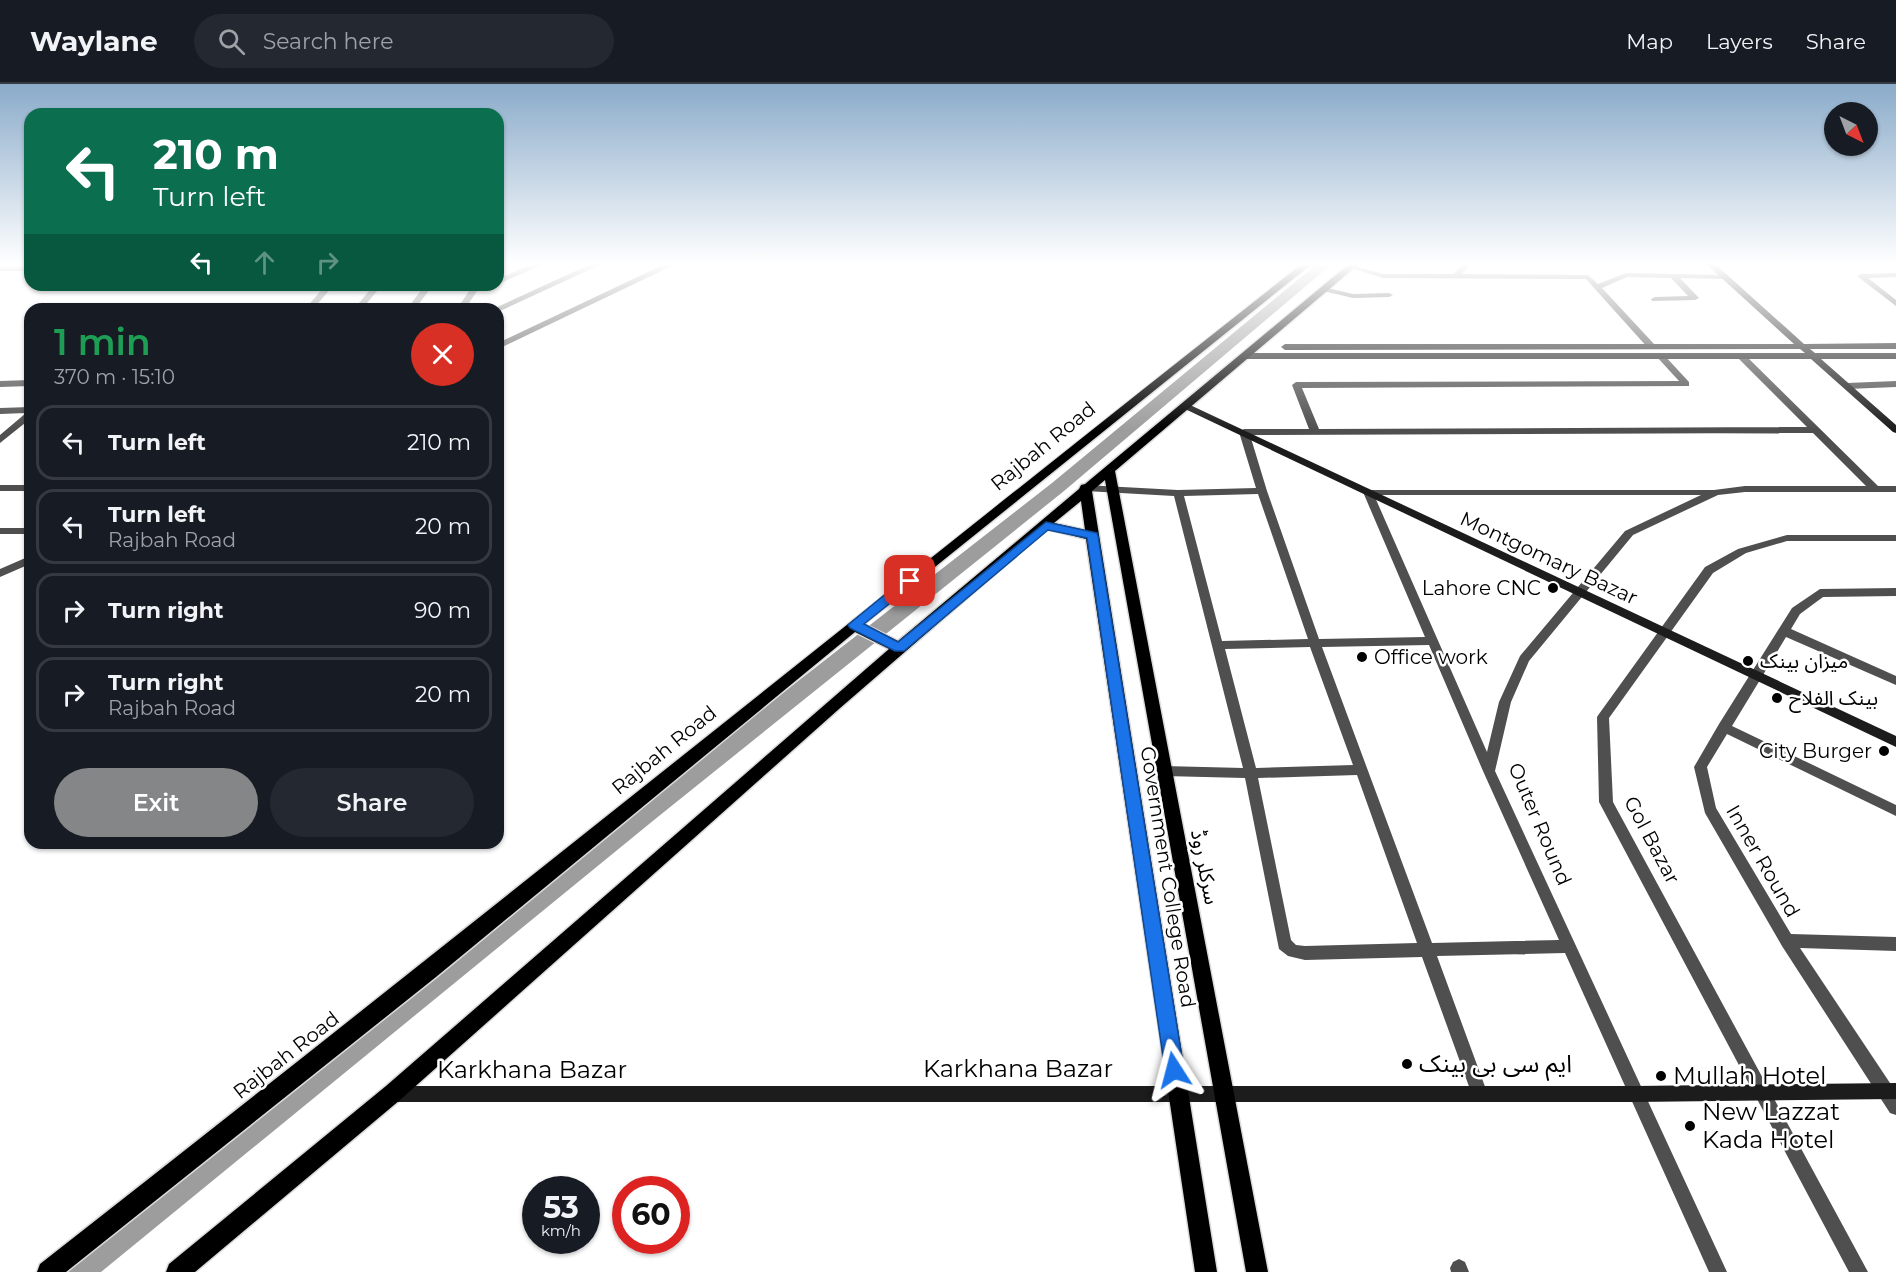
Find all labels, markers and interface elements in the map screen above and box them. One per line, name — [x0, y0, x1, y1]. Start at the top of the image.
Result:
search box — [194, 14, 614, 68]
text: Waylane — [30, 24, 158, 58]
icon: search — [215, 25, 248, 58]
text: Search here — [263, 28, 393, 55]
text: Map — [1626, 29, 1673, 54]
text: Layers — [1706, 29, 1773, 54]
text: Share — [1806, 29, 1866, 54]
north arrow — [1824, 102, 1878, 156]
map controls — [1824, 102, 1878, 156]
text: 210 m — [153, 128, 279, 180]
icon: left — [54, 132, 132, 210]
text: Turn left — [153, 180, 266, 213]
icon: left — [185, 246, 218, 279]
icon: ahead — [248, 246, 281, 279]
icon: right — [311, 246, 344, 279]
text: 1 min — [54, 320, 151, 364]
button: close — [411, 323, 474, 386]
text: 370 m · 15:10 — [54, 365, 175, 389]
street label: Rajbah Road — [986, 396, 1100, 496]
icon: left — [57, 426, 90, 459]
text: Turn left — [108, 429, 206, 456]
text: 210 m — [407, 429, 471, 456]
text: Turn left — [108, 501, 206, 528]
street label: Montgomary Bazar — [1456, 506, 1642, 610]
icon: left — [57, 510, 90, 543]
text: 20 m — [415, 513, 471, 540]
text: Rajbah Road — [108, 528, 236, 552]
pin — [884, 555, 935, 606]
icon: arrive — [893, 564, 926, 597]
place label: Lahore CNC — [1422, 576, 1541, 600]
marker: Lahore CNC — [1546, 581, 1560, 595]
icon: right — [57, 594, 90, 627]
text: Turn right — [108, 597, 223, 624]
text: 90 m — [414, 597, 471, 624]
place label: Office work — [1374, 645, 1488, 669]
place label: میزان بینک — [1760, 649, 1848, 673]
marker: Office work — [1355, 650, 1369, 664]
marker: میزان بینک — [1741, 654, 1755, 668]
text: Turn right — [108, 669, 223, 696]
icon: right — [57, 678, 90, 711]
text: 20 m — [415, 681, 471, 708]
place label: بینک الفلاح — [1789, 686, 1878, 713]
marker: بینک الفلاح — [1770, 691, 1784, 705]
text: Rajbah Road — [108, 696, 236, 720]
street label: Rajbah Road — [607, 700, 721, 800]
place label: City Burger — [1759, 739, 1872, 763]
marker: City Burger — [1877, 744, 1891, 758]
street label: Government College Road — [1135, 745, 1201, 1009]
street label: Outer Round — [1503, 759, 1577, 889]
button: Exit — [54, 768, 258, 837]
button: Share — [270, 768, 474, 837]
street label: Gol Bazar — [1619, 792, 1685, 888]
street label: Inner Round — [1721, 800, 1805, 922]
street label: سرکلر روڈ — [1186, 827, 1224, 907]
street label: Rajbah Road — [228, 1006, 344, 1104]
position arrow — [1142, 1038, 1206, 1102]
place label: ایم سی بی بینک — [1419, 1049, 1572, 1081]
street label: Karkhana Bazar — [923, 1054, 1113, 1083]
street label: Karkhana Bazar — [437, 1055, 627, 1084]
marker: ایم سی بی بینک — [1400, 1057, 1414, 1071]
place label: Mullah Hotel — [1673, 1061, 1826, 1090]
marker: Mullah Hotel — [1654, 1069, 1668, 1083]
place label: New Lazzat Kada Hotel — [1702, 1097, 1840, 1154]
marker: New Lazzat Kada Hotel — [1683, 1119, 1697, 1133]
speed limit sign: 60 — [612, 1176, 690, 1254]
text: 53 — [543, 1189, 579, 1226]
text: km/h — [541, 1221, 581, 1240]

